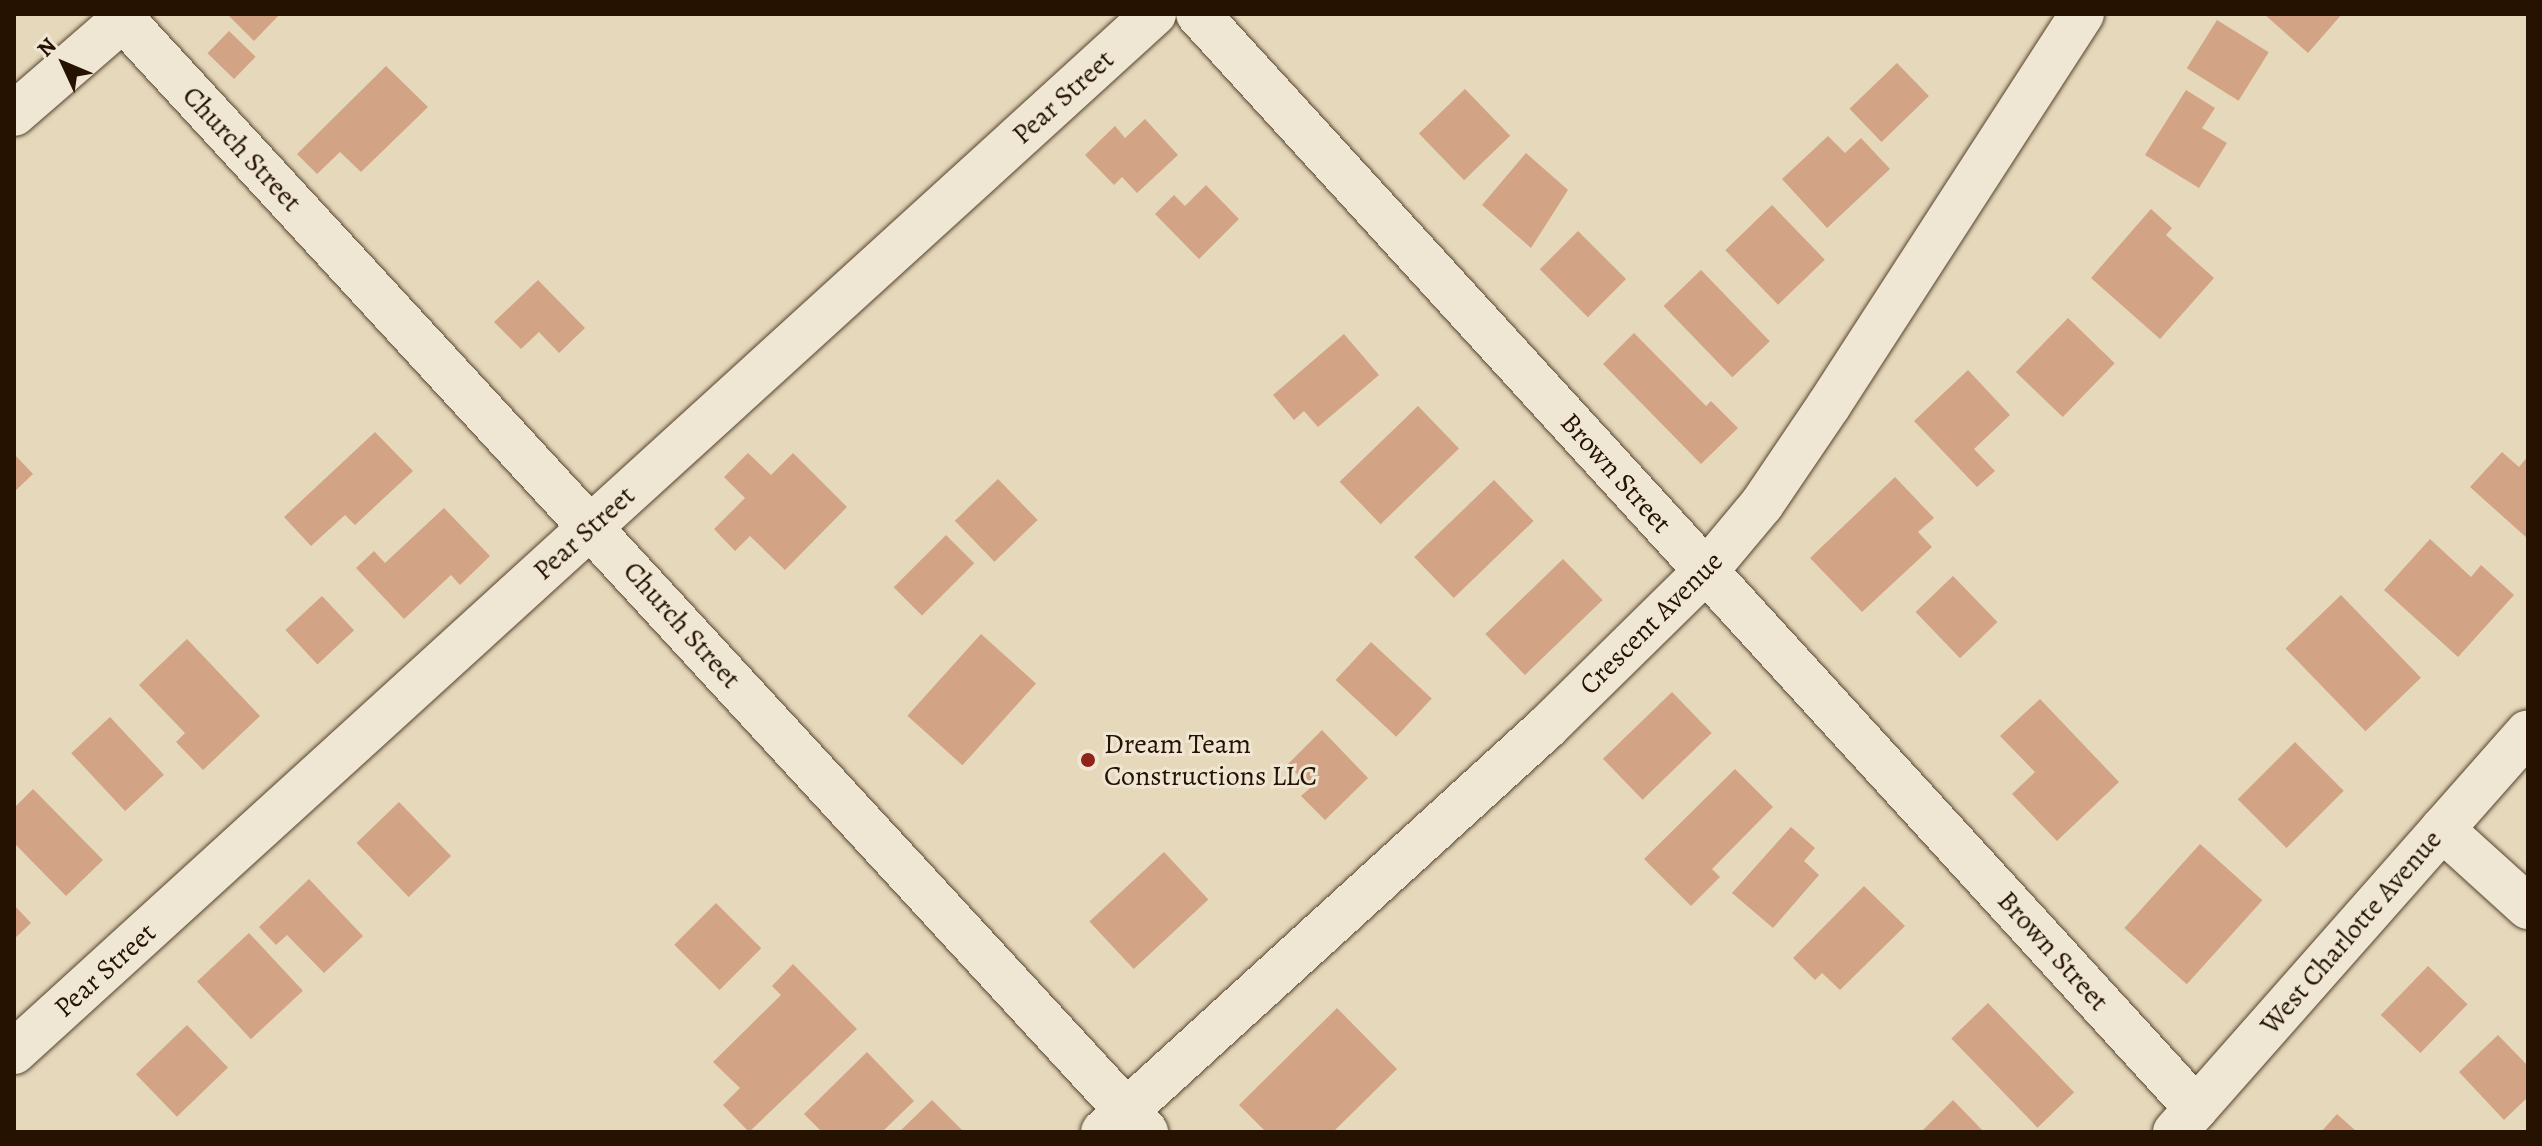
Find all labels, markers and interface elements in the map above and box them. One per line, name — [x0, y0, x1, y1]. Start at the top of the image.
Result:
north arrow — [24, 24, 104, 104]
text: N — [30, 31, 63, 64]
street label: Pear Street — [1005, 43, 1121, 151]
street label: Church Street — [175, 79, 309, 219]
street label: Brown Street — [1553, 406, 1679, 540]
street label: Pear Street — [526, 479, 642, 587]
street label: Crescent Avenue — [1572, 544, 1730, 702]
street label: Church Street — [616, 555, 748, 695]
place label: Dream Team Constructions LLC — [1104, 727, 1317, 793]
marker: Dream Team Constructions LLC — [1079, 751, 1097, 769]
street label: West Charlotte Avenue — [2253, 823, 2449, 1041]
street label: Brown Street — [1990, 884, 2116, 1018]
street label: Pear Street — [47, 916, 163, 1024]

